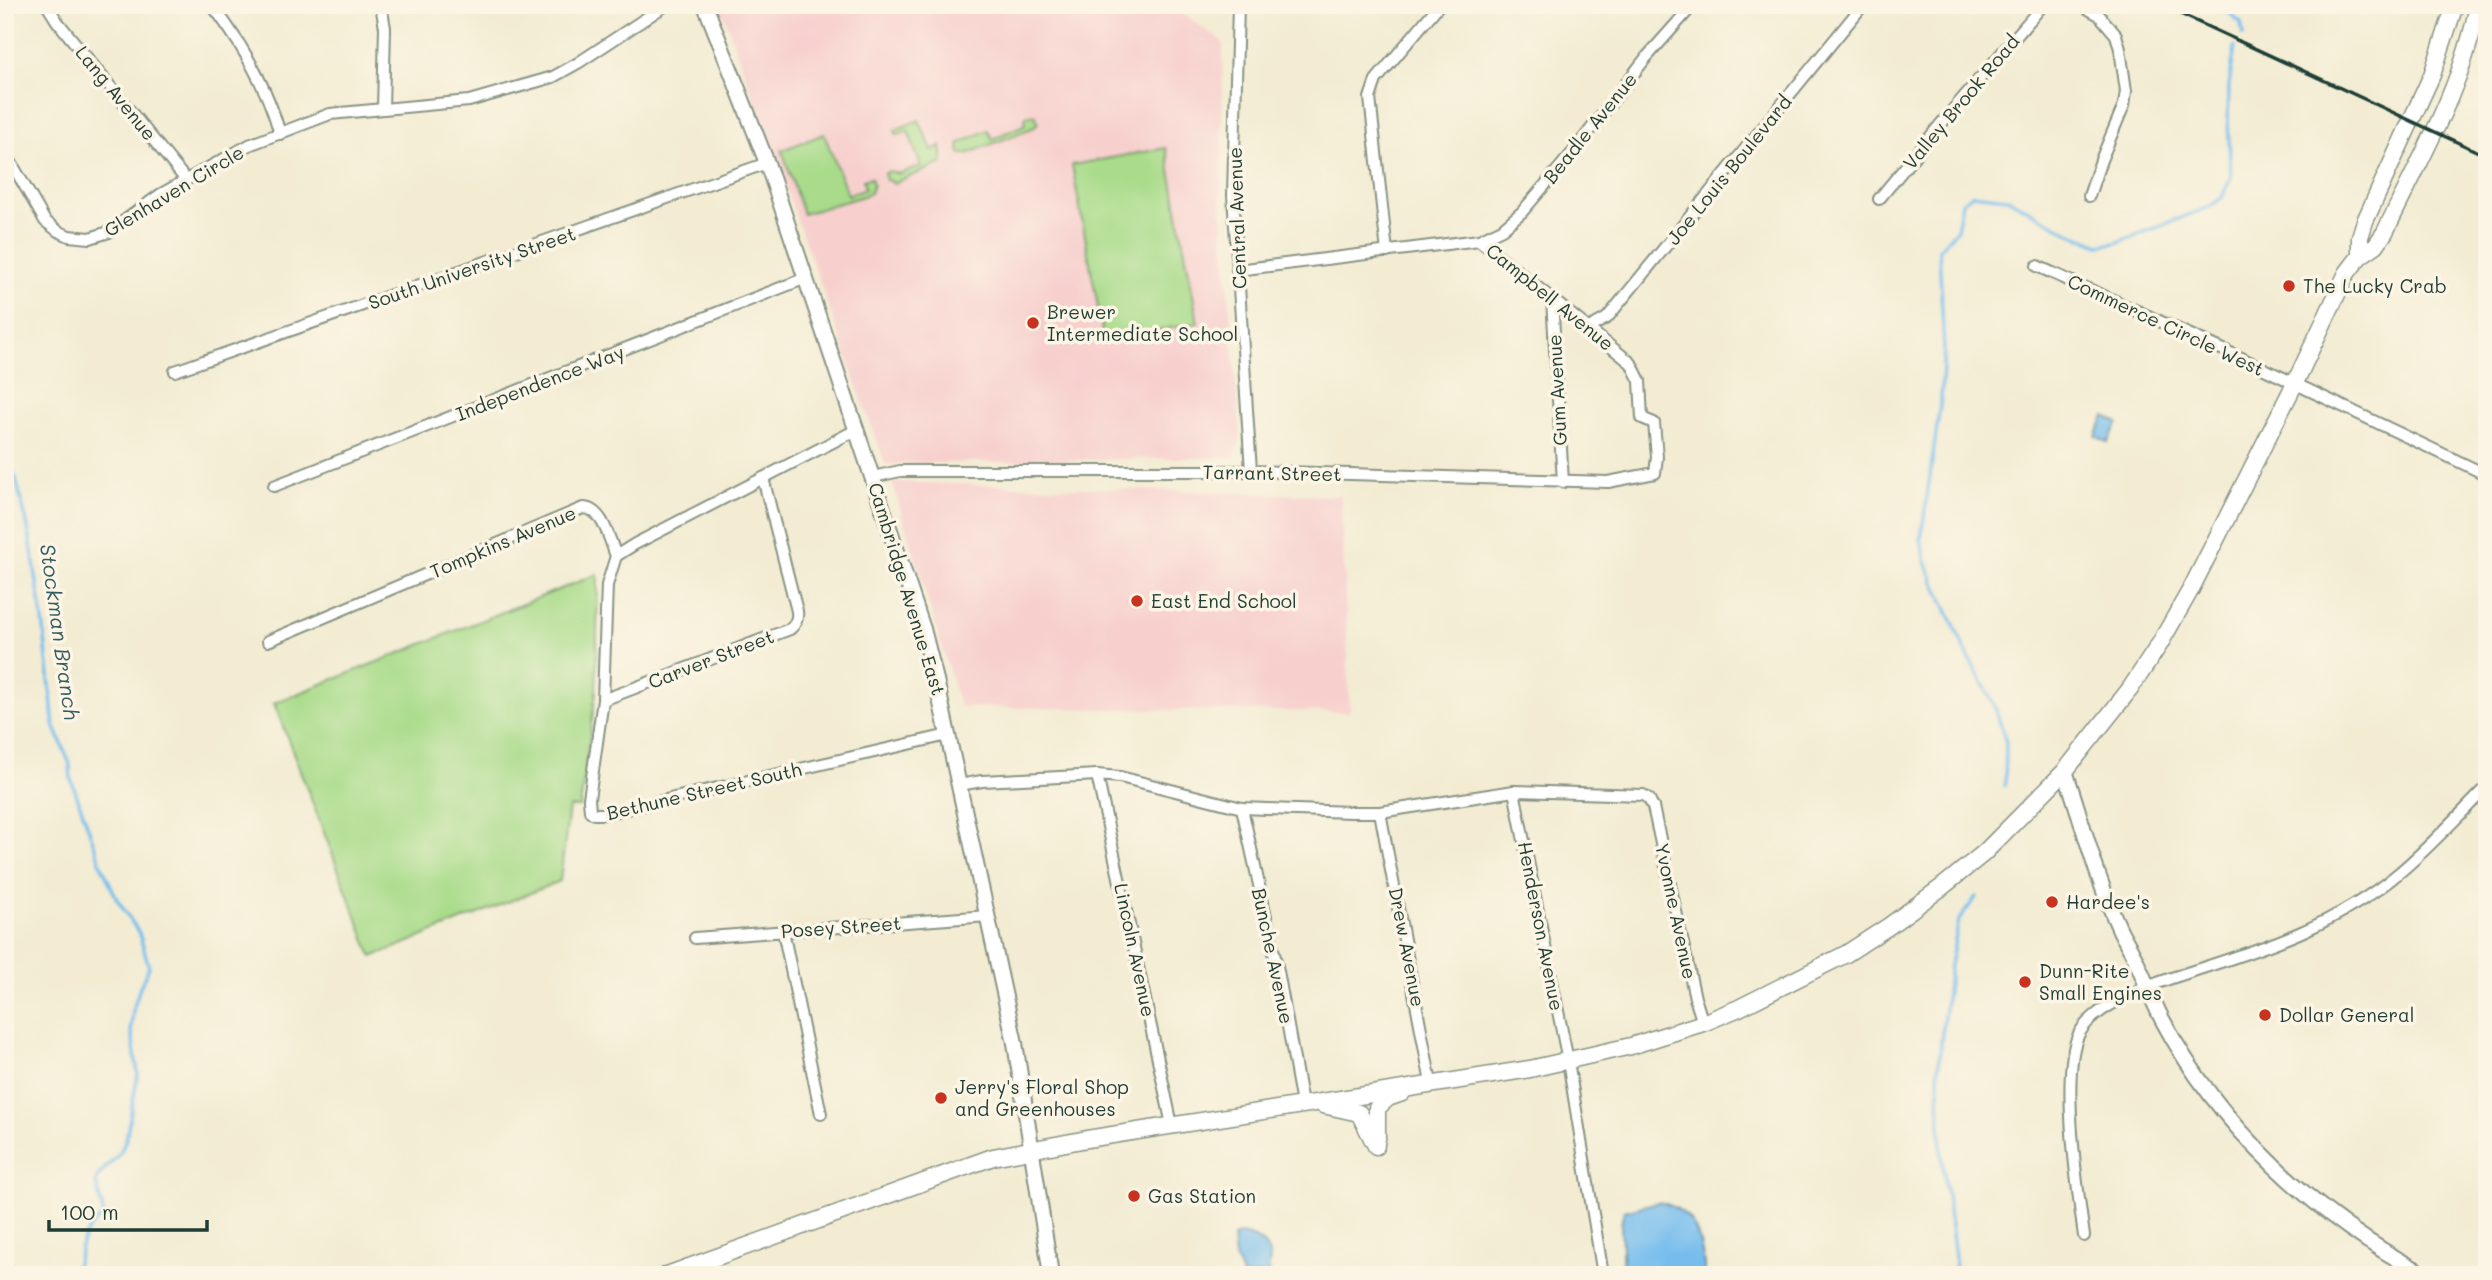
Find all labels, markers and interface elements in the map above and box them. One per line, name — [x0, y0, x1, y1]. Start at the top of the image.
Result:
street label: Valley Brook Road — [1897, 29, 2024, 174]
street label: Lang Avenue — [70, 40, 162, 145]
street label: Beadle Avenue — [1537, 67, 1642, 188]
street label: Joe Louis Boulevard — [1660, 90, 1797, 250]
street label: Glenhaven Circle — [99, 139, 248, 242]
street label: Central Avenue — [1222, 147, 1251, 290]
street label: South University Street — [365, 220, 579, 315]
street label: Campbell Avenue — [1481, 237, 1619, 356]
street label: Commerce Circle West — [2064, 268, 2269, 381]
place label: The Lucky Crab — [2303, 273, 2447, 298]
marker: The Lucky Crab — [2281, 278, 2297, 294]
place label: Brewer Intermediate School — [1047, 299, 1238, 346]
marker: Brewer Intermediate School — [1025, 315, 1041, 331]
street label: Gum Avenue — [1541, 334, 1572, 446]
street label: Independence Way — [452, 339, 628, 426]
street label: Tarrant Street — [1202, 459, 1342, 486]
street label: Cambridge Avenue East — [863, 480, 952, 698]
street label: Tompkins Avenue — [426, 500, 580, 584]
water label: Stockman Branch — [35, 542, 86, 722]
place label: East End School — [1151, 588, 1297, 613]
marker: East End School — [1129, 593, 1145, 609]
street label: Carver Street — [644, 623, 777, 694]
street label: Bethune Street South — [604, 756, 804, 825]
street label: Henderson Avenue — [1513, 839, 1570, 1013]
street label: Yvonne Avenue — [1650, 841, 1703, 981]
street label: Lincoln Avenue — [1109, 881, 1162, 1019]
street label: Drew Avenue — [1384, 885, 1431, 1009]
street label: Bunche Avenue — [1247, 886, 1300, 1026]
place label: Hardee's — [2066, 889, 2150, 914]
marker: Hardee's — [2044, 894, 2060, 910]
street label: Posey Street — [780, 910, 902, 943]
place label: Dunn-Rite Small Engines — [2039, 958, 2162, 1005]
marker: Dunn-Rite Small Engines — [2017, 974, 2033, 990]
place label: Dollar General — [2279, 1002, 2415, 1027]
marker: Dollar General — [2257, 1007, 2273, 1023]
place label: Jerry's Floral Shop and Greenhouses — [955, 1074, 1129, 1121]
marker: Jerry's Floral Shop and Greenhouses — [933, 1090, 949, 1106]
place label: Gas Station — [1148, 1183, 1256, 1208]
marker: Gas Station — [1126, 1188, 1142, 1204]
scale bar — [49, 1189, 206, 1233]
text: 100 m — [60, 1198, 119, 1225]

